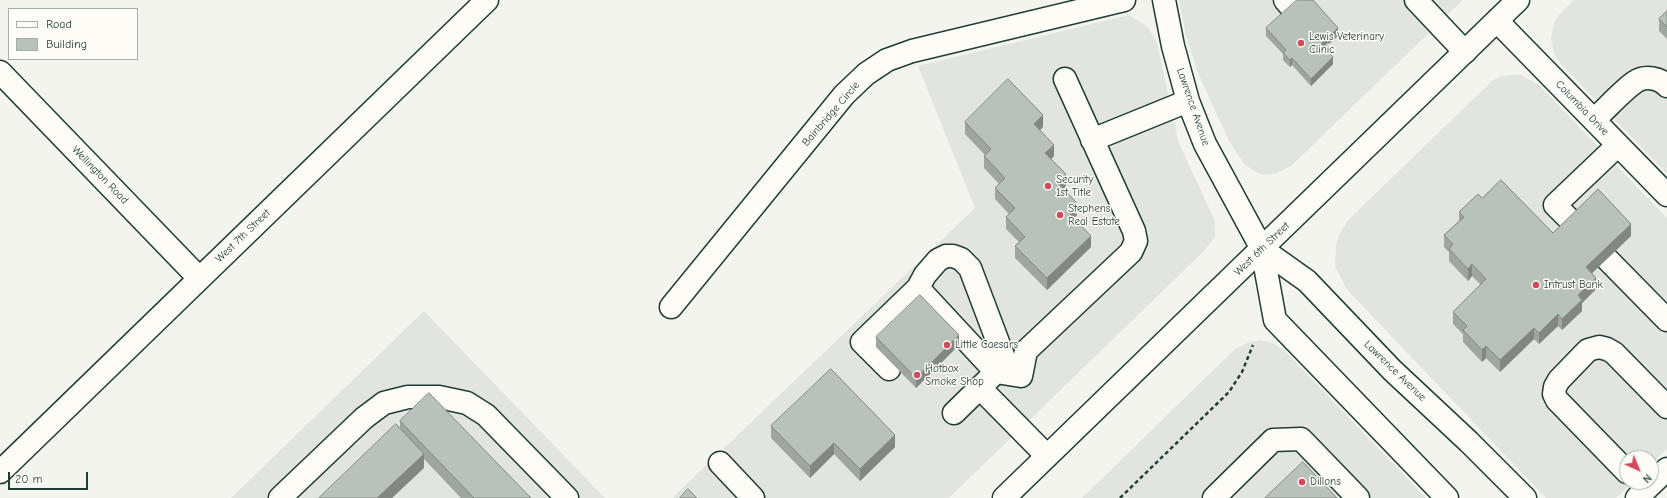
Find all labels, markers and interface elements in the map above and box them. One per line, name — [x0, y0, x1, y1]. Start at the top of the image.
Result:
legend — [8, 8, 138, 60]
text: Road — [46, 17, 72, 31]
place label: Lewis Veterinary Clinic — [1309, 30, 1384, 56]
text: Building — [46, 37, 87, 51]
marker: Lewis Veterinary Clinic — [1296, 38, 1306, 48]
street label: Lawrence Avenue — [1174, 66, 1212, 148]
street label: Columbia Drive — [1553, 78, 1611, 138]
street label: Bainbridge Circle — [799, 79, 863, 149]
street label: Wellington Road — [69, 143, 131, 207]
place label: Security 1st Title — [1056, 173, 1093, 199]
marker: Security 1st Title — [1043, 181, 1053, 191]
place label: Stephens Real Estate — [1068, 202, 1120, 228]
street label: West 7th Street — [213, 207, 273, 265]
marker: Stephens Real Estate — [1055, 210, 1065, 220]
street label: West 6th Street — [1232, 219, 1292, 279]
place label: Intrust Bank — [1544, 278, 1603, 292]
marker: Intrust Bank — [1531, 280, 1541, 290]
place label: Little Caesars — [955, 338, 1018, 352]
street label: Lawrence Avenue — [1361, 338, 1429, 404]
marker: Little Caesars — [942, 340, 952, 350]
place label: Hotbox Smoke Shop — [925, 362, 984, 388]
marker: Hotbox Smoke Shop — [912, 370, 922, 380]
north arrow — [1619, 450, 1659, 490]
scale bar — [10, 464, 90, 490]
text: N — [1640, 471, 1654, 485]
text: 20 m — [15, 472, 43, 486]
place label: Dillons — [1310, 475, 1341, 489]
marker: Dillons — [1297, 477, 1307, 487]

